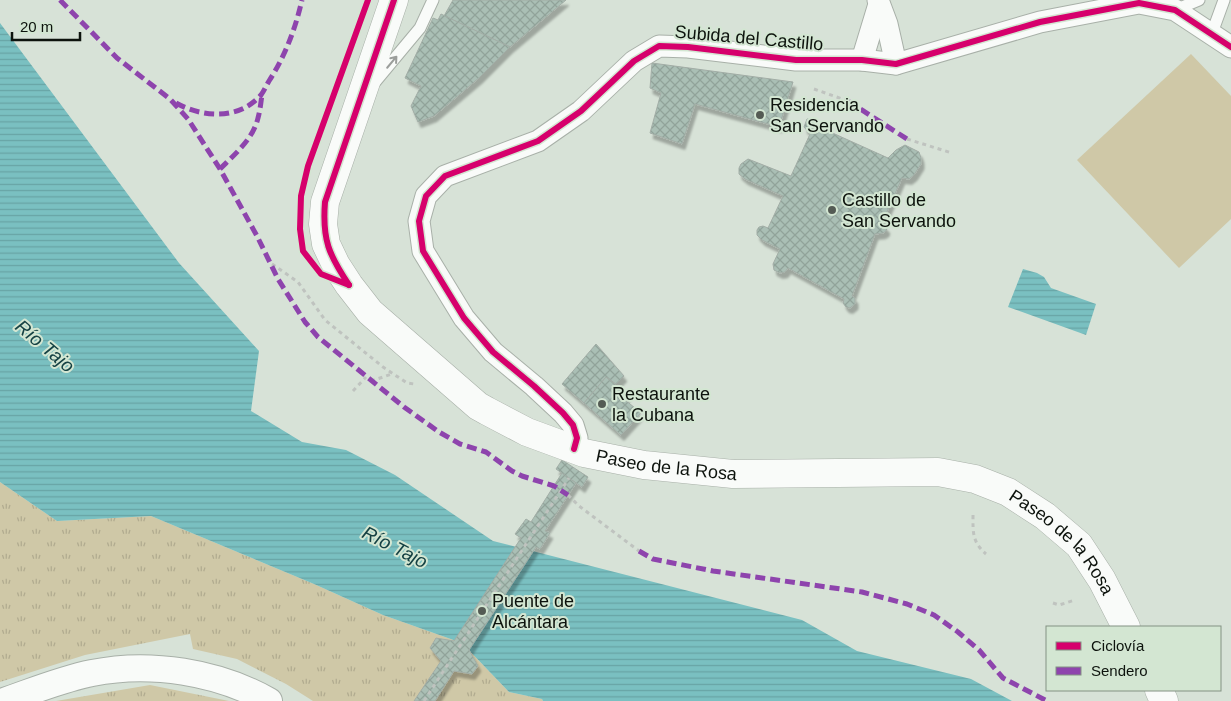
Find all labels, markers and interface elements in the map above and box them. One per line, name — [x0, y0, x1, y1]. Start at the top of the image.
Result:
scale bar — [12, 10, 80, 42]
text: 20 m — [20, 18, 53, 35]
street label: Subida del Castillo — [674, 22, 824, 54]
one-way arrow — [386, 55, 398, 68]
place label: Residencia San Servando — [770, 95, 884, 136]
marker: Residencia San Servando — [754, 109, 766, 121]
place label: Castillo de San Servando — [842, 190, 956, 231]
marker: Castillo de San Servando — [826, 204, 838, 216]
water label: Río Tajo — [11, 315, 79, 377]
place label: Restaurante la Cubana — [612, 384, 710, 425]
marker: Restaurante la Cubana — [596, 398, 608, 410]
street label: Paseo de la Rosa — [594, 446, 739, 484]
street label: Paseo de la Rosa — [1006, 486, 1118, 599]
water label: Río Tajo — [359, 522, 431, 572]
place label: Puente de Alcántara — [492, 591, 574, 632]
marker: Puente de Alcántara — [476, 605, 488, 617]
legend — [1046, 626, 1221, 691]
text: Ciclovía — [1091, 637, 1145, 654]
text: Sendero — [1091, 662, 1148, 679]

